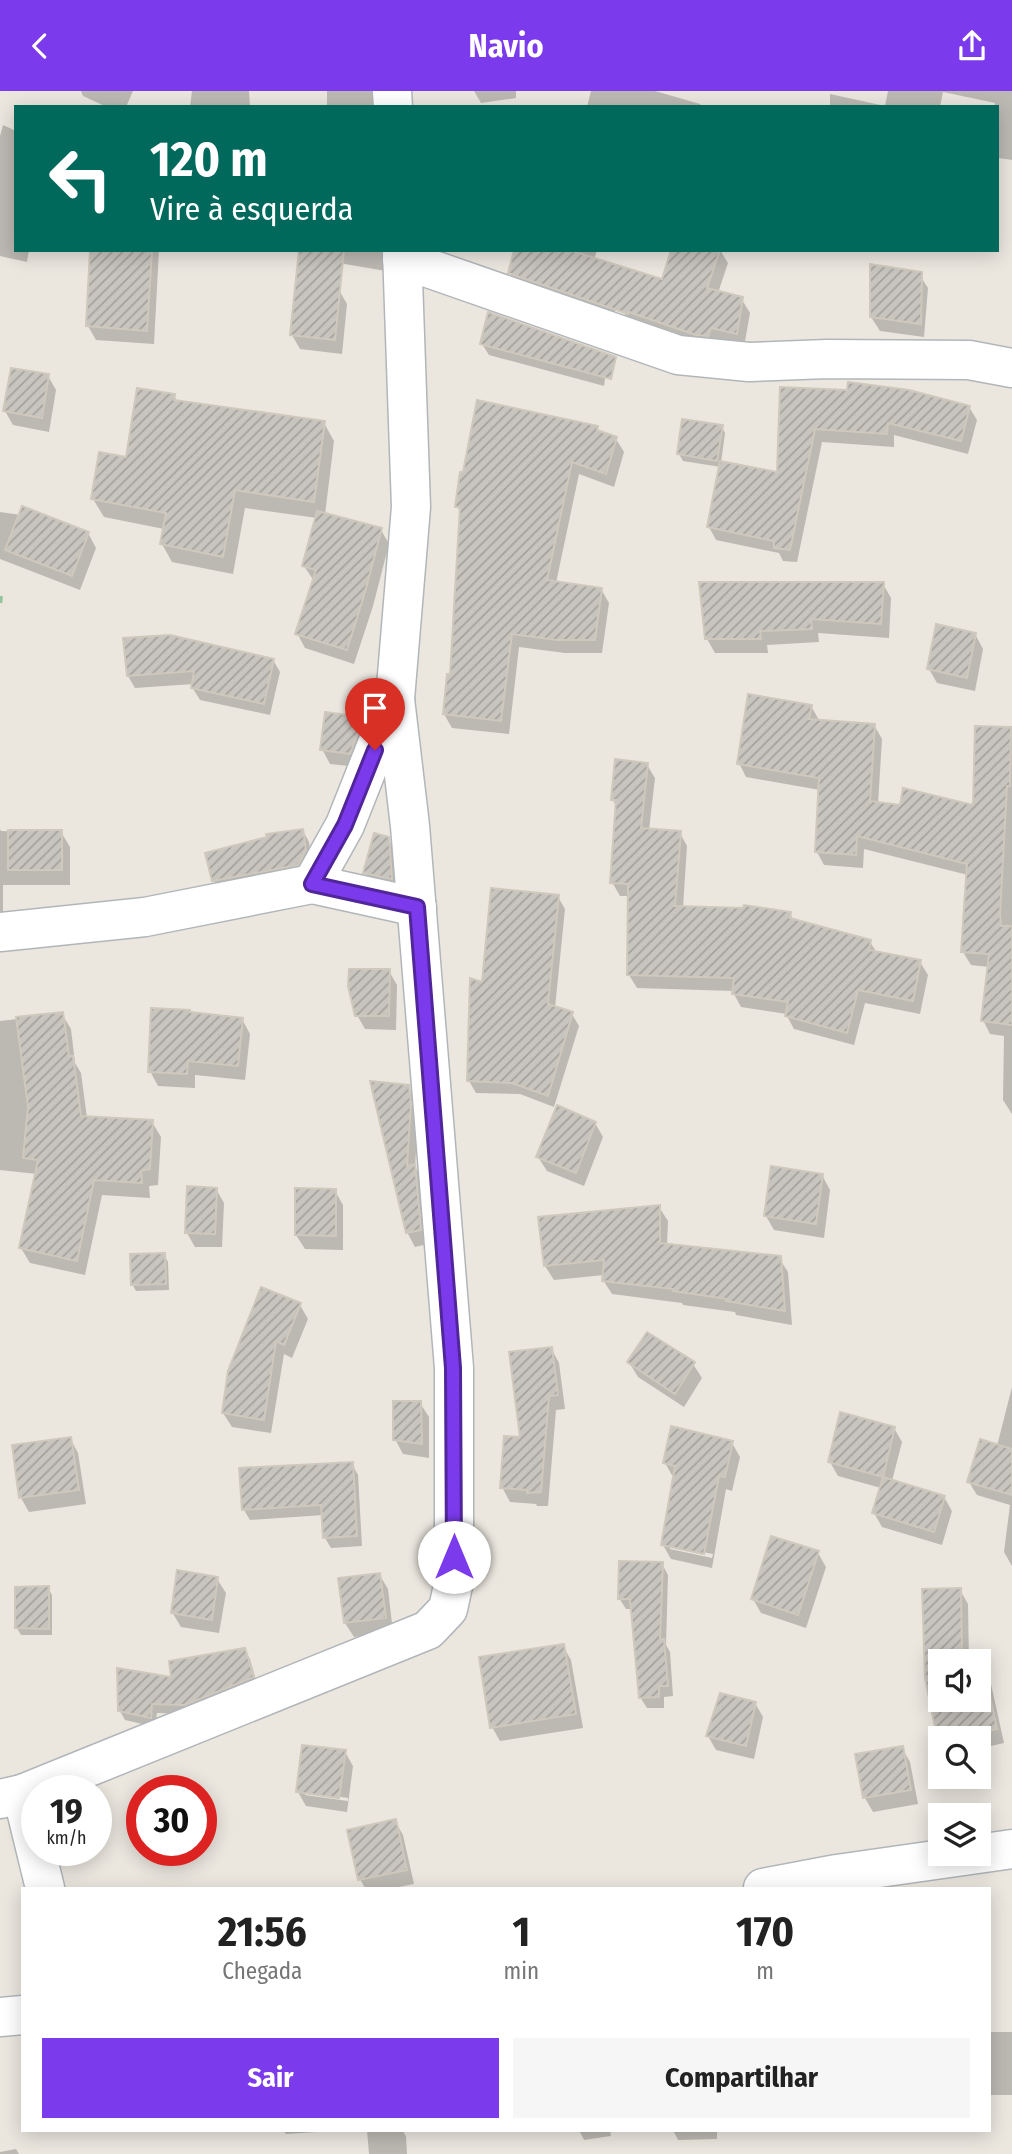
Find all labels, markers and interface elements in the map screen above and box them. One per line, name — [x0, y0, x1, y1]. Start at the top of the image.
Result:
icon: back — [21, 27, 59, 65]
text: Navio — [468, 27, 544, 65]
icon: share — [953, 27, 991, 65]
text: 120 m — [150, 130, 268, 189]
icon: left — [35, 133, 126, 224]
text: Vire à esquerda — [150, 190, 353, 228]
pin — [345, 678, 405, 750]
icon: arrive — [356, 689, 394, 727]
position arrow — [417, 1520, 491, 1594]
map controls — [928, 1649, 991, 1866]
button: sound — [928, 1649, 991, 1712]
button: search — [928, 1726, 991, 1789]
speed limit sign: 30 — [126, 1775, 217, 1866]
text: 19 — [50, 1790, 83, 1832]
button: layers — [928, 1803, 991, 1866]
text: km/h — [46, 1827, 87, 1849]
text: 21:56 — [218, 1907, 307, 1957]
text: 1 — [513, 1907, 530, 1957]
text: 170 — [736, 1907, 794, 1957]
text: Chegada — [222, 1957, 302, 1985]
text: min — [504, 1957, 539, 1985]
text: m — [756, 1957, 774, 1985]
button: Sair — [42, 2038, 499, 2118]
button: Compartilhar — [513, 2038, 970, 2118]

